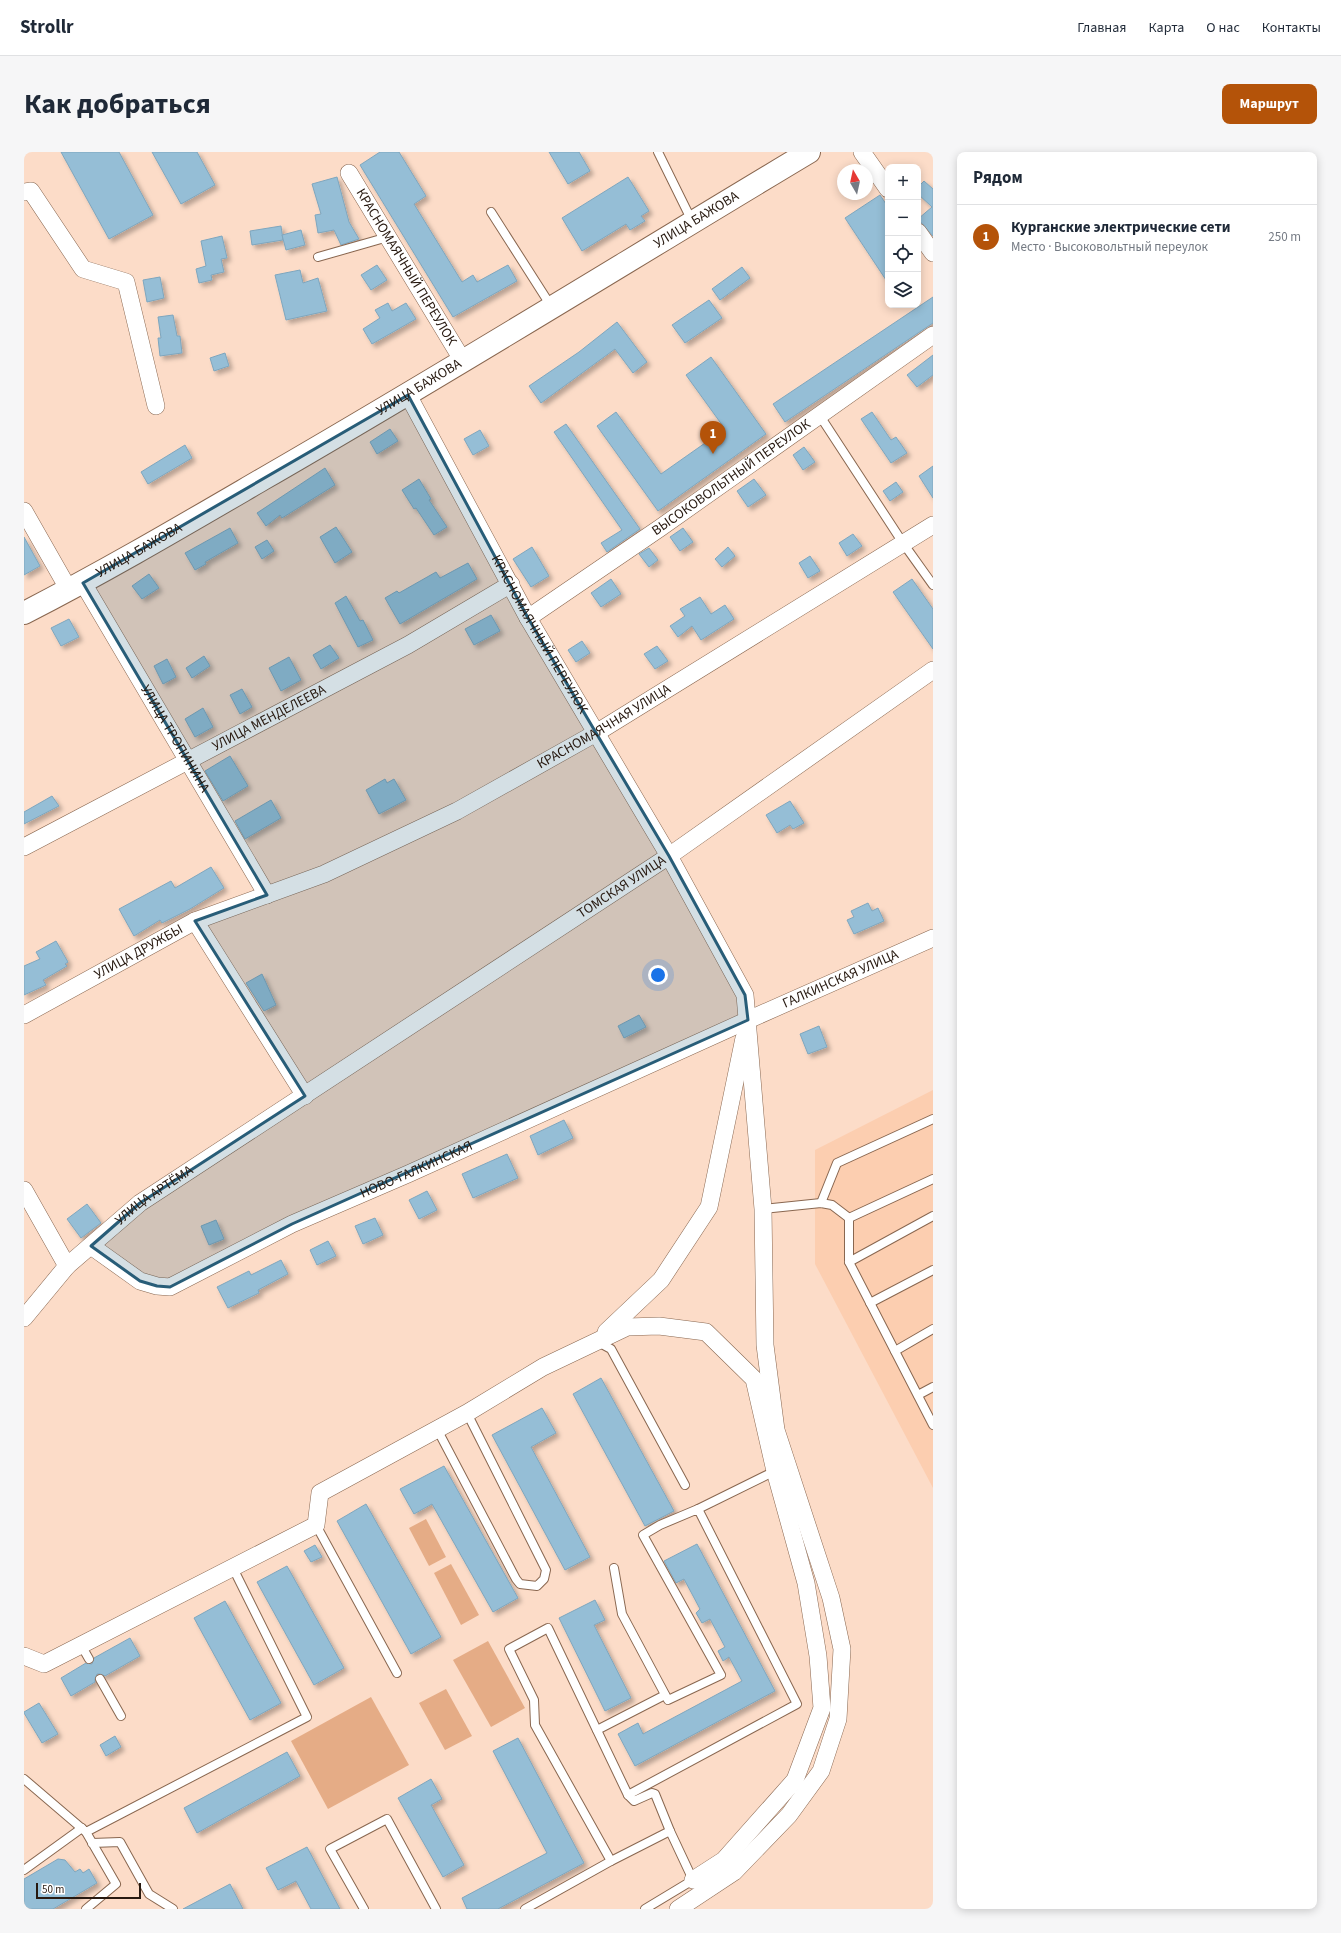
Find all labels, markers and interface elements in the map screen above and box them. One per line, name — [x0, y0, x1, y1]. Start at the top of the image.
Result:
text: Strollr — [20, 14, 74, 41]
text: Главная — [1077, 18, 1126, 38]
text: Карта — [1148, 18, 1184, 38]
text: О нас — [1206, 18, 1240, 38]
text: Контакты — [1262, 18, 1321, 38]
text: Как добраться — [24, 84, 211, 124]
button: Маршрут — [1222, 84, 1317, 124]
north arrow — [837, 164, 873, 200]
map controls — [885, 164, 921, 308]
button: + — [885, 164, 921, 200]
text: Рядом — [973, 166, 1023, 190]
street label: КРАСНОМАЯЧНЫЙ ПЕРЕУЛОК — [351, 185, 462, 350]
street label: УЛИЦА БАЖОВА — [650, 186, 743, 253]
button: − — [885, 200, 921, 236]
text: Курганские электрические сети — [1011, 217, 1231, 238]
text: 1 — [983, 228, 989, 246]
text: 250 m — [1268, 228, 1301, 246]
button: locate — [885, 236, 921, 272]
text: Место · Высоковольтный переулок — [1011, 238, 1208, 256]
button: layers — [885, 272, 921, 308]
street label: УЛИЦА БАЖОВА — [373, 354, 466, 421]
street label: ВЫСОКОВОЛЬТНЫЙ ПЕРЕУЛОК — [648, 414, 815, 541]
pin: 1 — [700, 421, 726, 454]
street label: УЛИЦА БАЖОВА — [92, 518, 186, 583]
street label: КРАСНОМАЯЧНЫЙ ПЕРЕУЛОК — [486, 551, 593, 718]
street label: КРАСНОМАЯЧНАЯ УЛИЦА — [533, 679, 675, 774]
street label: УЛИЦА МЕНДЕЛЕЕВА — [209, 680, 330, 756]
street label: УЛИЦА ТРОПИНИНА — [135, 681, 215, 797]
street label: ТОМСКАЯ УЛИЦА — [573, 850, 670, 923]
street label: УЛИЦА ДРУЖБЫ — [91, 919, 187, 984]
street label: ГАЛКИНСКАЯ УЛИЦА — [779, 944, 902, 1013]
your location — [648, 965, 668, 985]
street label: НОВО-ГАЛКИНСКАЯ — [357, 1136, 476, 1203]
street label: УЛИЦА АРТЁМА — [111, 1160, 198, 1230]
scale bar — [36, 1881, 141, 1900]
text: 50 m — [42, 1882, 64, 1897]

